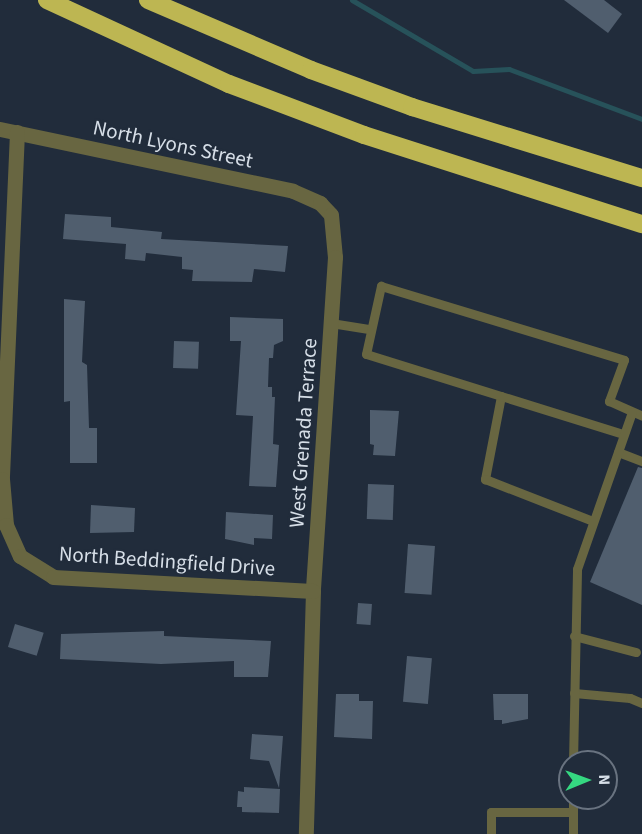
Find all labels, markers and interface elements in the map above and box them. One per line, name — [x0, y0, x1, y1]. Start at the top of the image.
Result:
street label: North Lyons Street — [91, 115, 255, 173]
street label: West Grenada Terrace — [284, 337, 322, 529]
street label: North Beddingfield Drive — [58, 541, 276, 581]
north arrow — [558, 750, 618, 810]
text: N — [593, 774, 615, 785]

